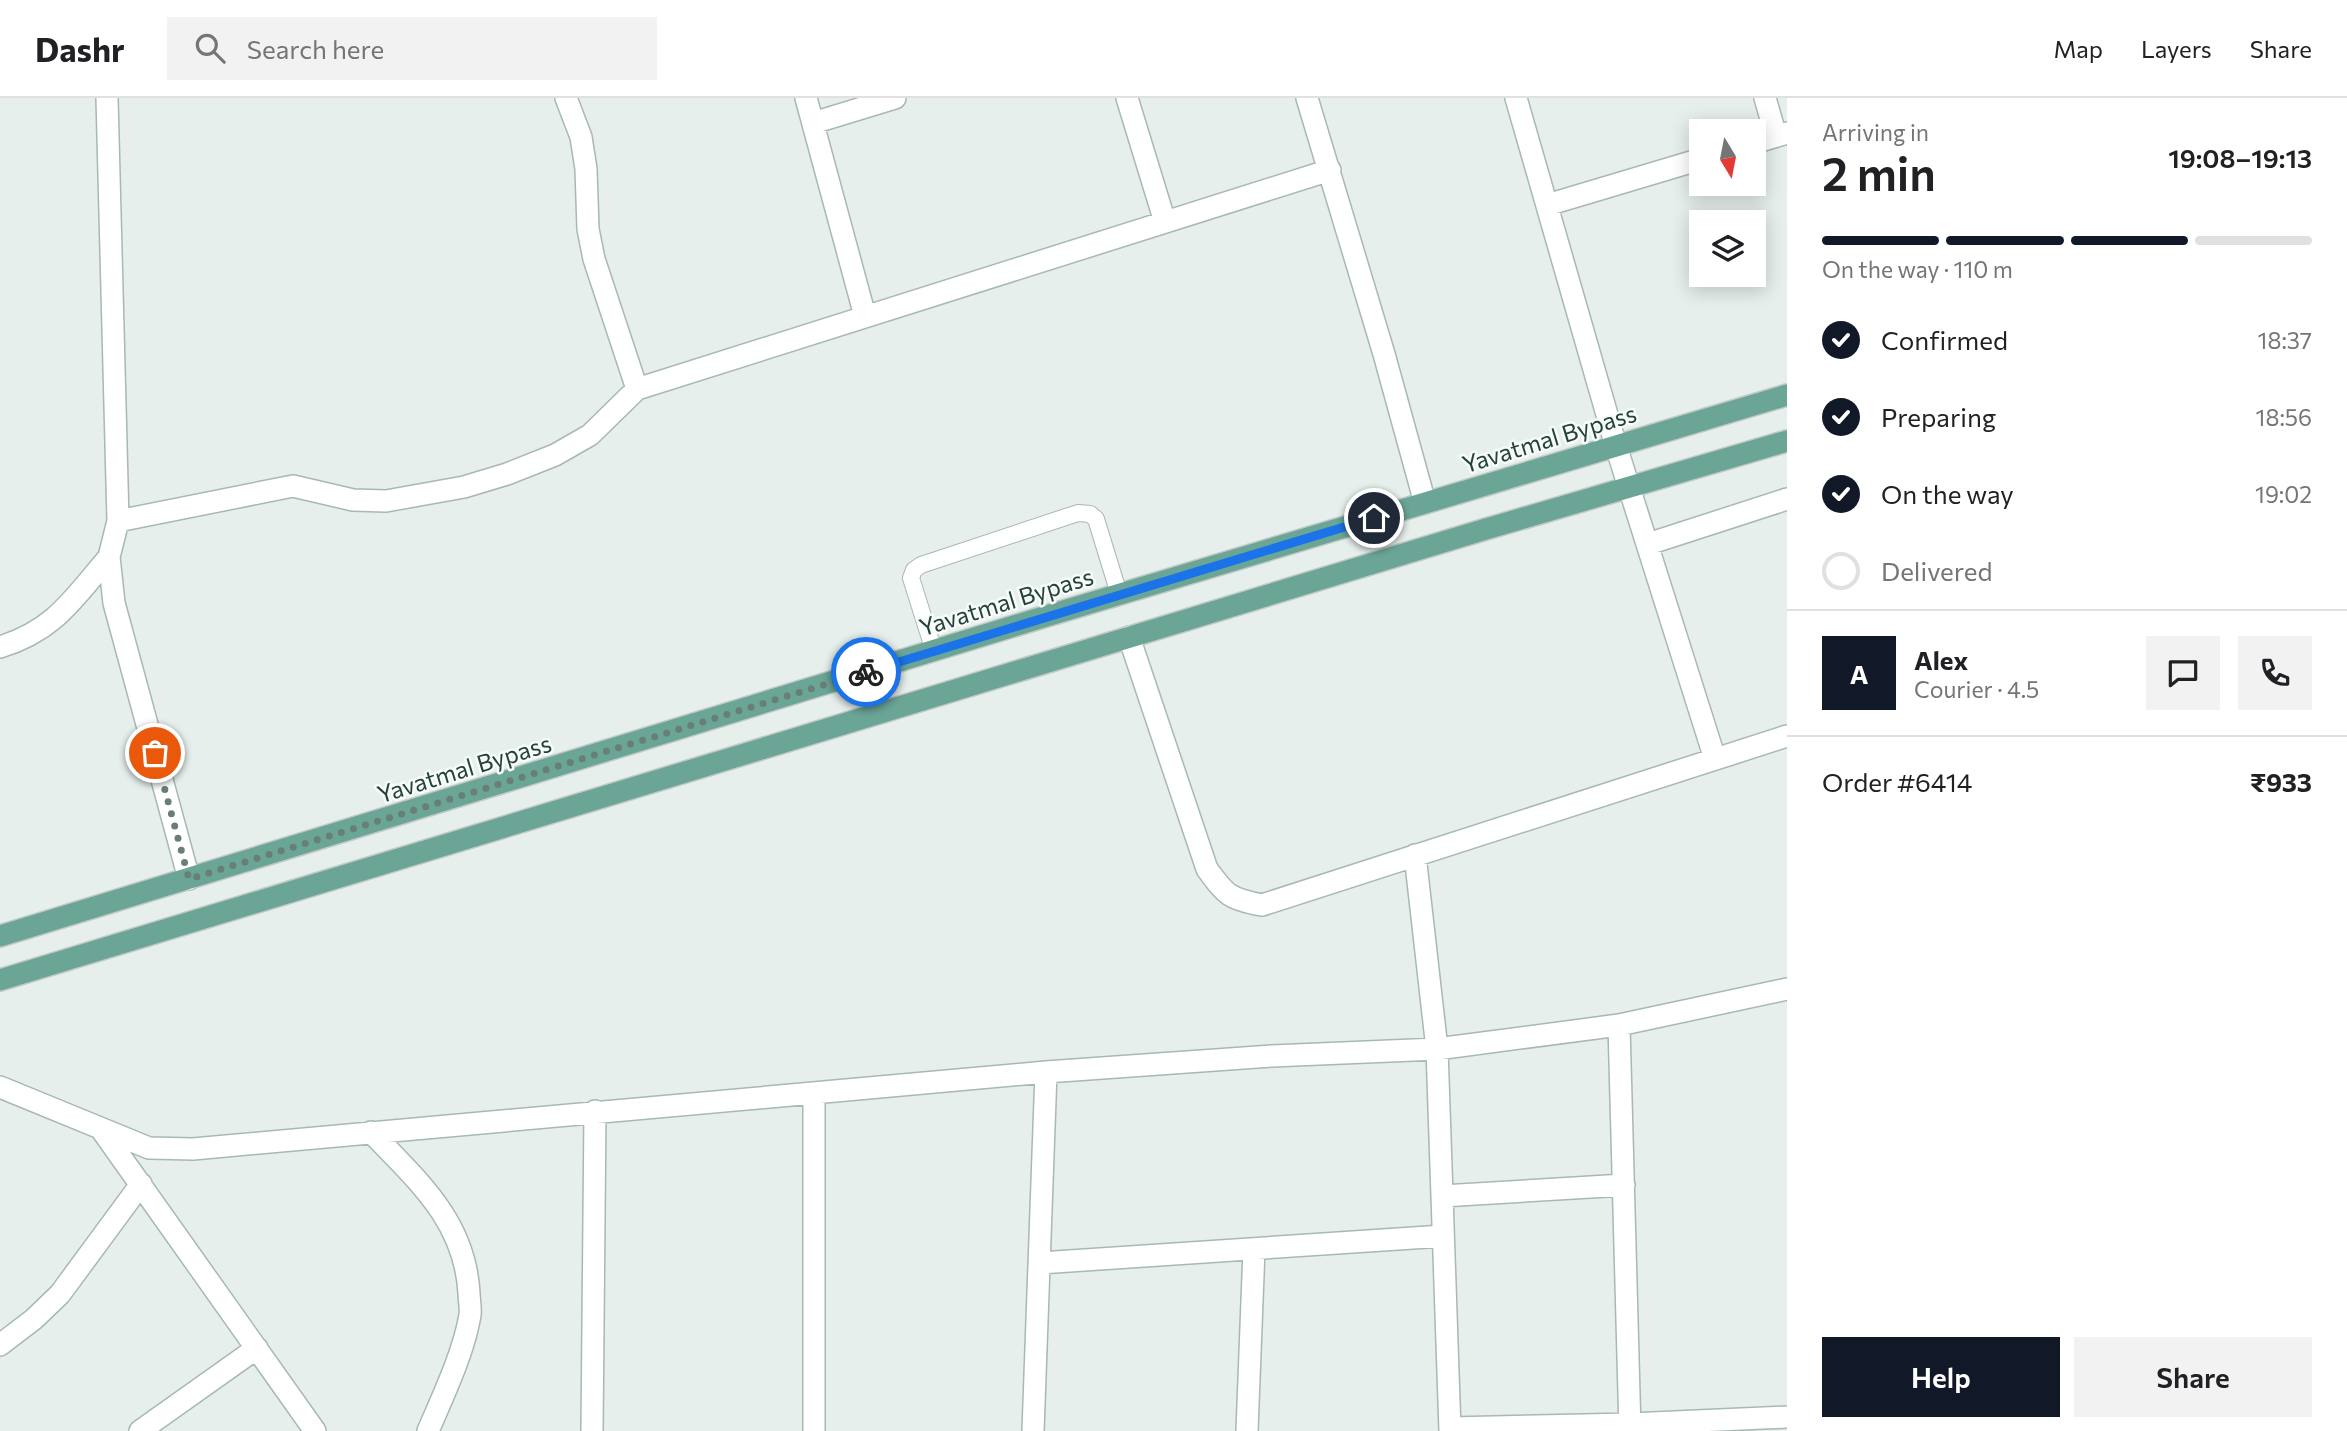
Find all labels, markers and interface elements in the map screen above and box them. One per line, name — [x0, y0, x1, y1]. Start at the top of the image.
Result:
search box — [167, 17, 657, 80]
text: Dashr — [35, 28, 125, 69]
icon: search — [191, 29, 229, 67]
text: Search here — [247, 33, 384, 64]
text: Map — [2054, 34, 2103, 63]
text: Layers — [2141, 34, 2212, 63]
text: Share — [2250, 34, 2312, 63]
text: Arriving in — [1822, 118, 1929, 146]
north arrow — [1689, 119, 1766, 196]
map controls — [1689, 119, 1766, 287]
text: 19:08–19:13 — [2168, 142, 2312, 173]
text: 2 min — [1822, 144, 1936, 200]
button: layers — [1689, 210, 1766, 287]
text: On the way · 110 m — [1822, 255, 2013, 283]
icon: check — [1822, 321, 1860, 359]
text: Confirmed — [1881, 324, 2008, 355]
text: 18:37 — [2258, 326, 2312, 354]
street label: Yavatmal Bypass — [1458, 398, 1640, 478]
icon: check — [1822, 398, 1860, 436]
text: Preparing — [1881, 401, 1996, 432]
text: 18:56 — [2256, 403, 2312, 431]
icon: check — [1822, 475, 1860, 513]
text: On the way — [1881, 478, 2014, 509]
text: 19:02 — [2255, 480, 2312, 508]
pin — [1344, 488, 1404, 548]
icon: home — [1355, 499, 1393, 537]
text: Delivered — [1881, 555, 1992, 586]
street label: Yavatmal Bypass — [915, 561, 1097, 641]
button: chat — [2146, 636, 2220, 710]
button: phone — [2238, 636, 2312, 710]
courier — [831, 637, 901, 707]
text: Alex — [1914, 644, 1968, 675]
icon: bike — [847, 653, 885, 691]
text: A — [1850, 658, 1868, 689]
text: Courier · 4.5 — [1914, 675, 2039, 703]
pin — [125, 723, 185, 783]
street label: Yavatmal Bypass — [373, 728, 555, 808]
icon: bag — [136, 734, 174, 772]
text: Order #6414 — [1822, 766, 1972, 797]
text: ₹933 — [2250, 766, 2312, 797]
button: Help — [1822, 1337, 2060, 1417]
button: Share — [2074, 1337, 2312, 1417]

